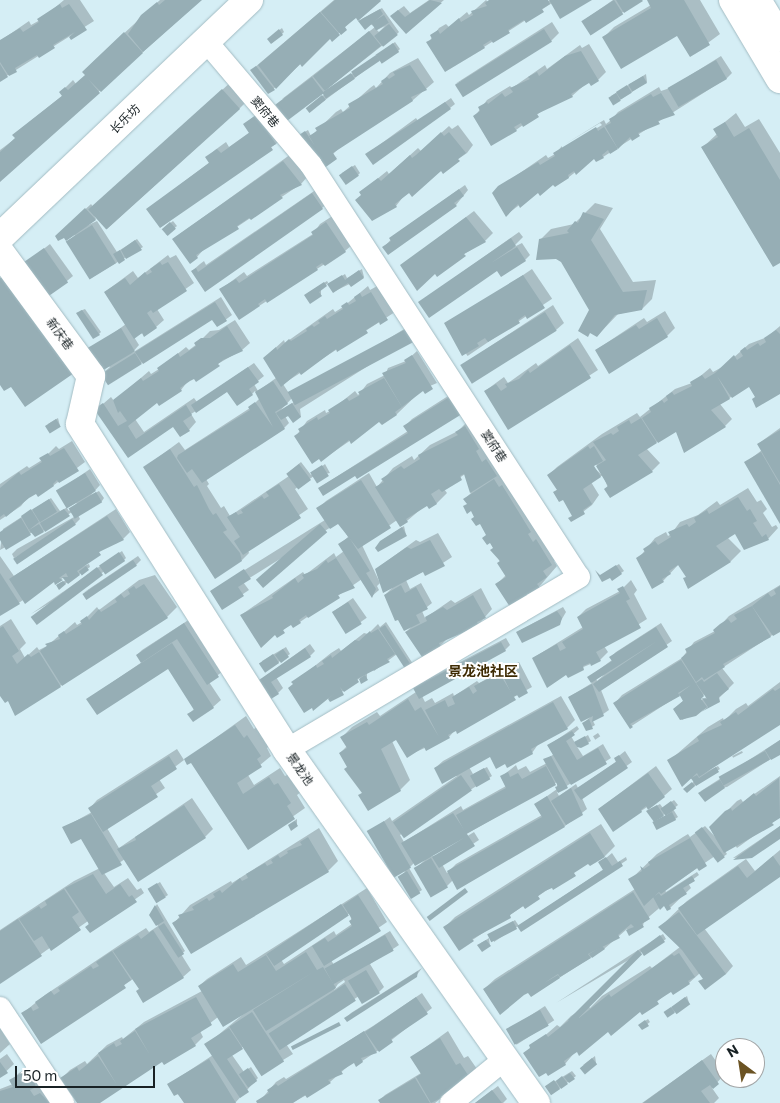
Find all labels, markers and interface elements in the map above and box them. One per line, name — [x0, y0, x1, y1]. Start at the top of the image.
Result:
street label: 窦府巷 — [248, 94, 282, 130]
street label: 长乐坊 — [107, 101, 143, 137]
street label: 新庆巷 — [44, 315, 76, 353]
street label: 窦府巷 — [478, 427, 510, 465]
district label: 景龙池社区 — [448, 663, 518, 679]
street label: 景龙池 — [284, 750, 316, 788]
north arrow — [715, 1038, 765, 1088]
text: N — [724, 1041, 741, 1061]
scale bar — [18, 1056, 158, 1088]
text: 50 m — [23, 1066, 57, 1084]

